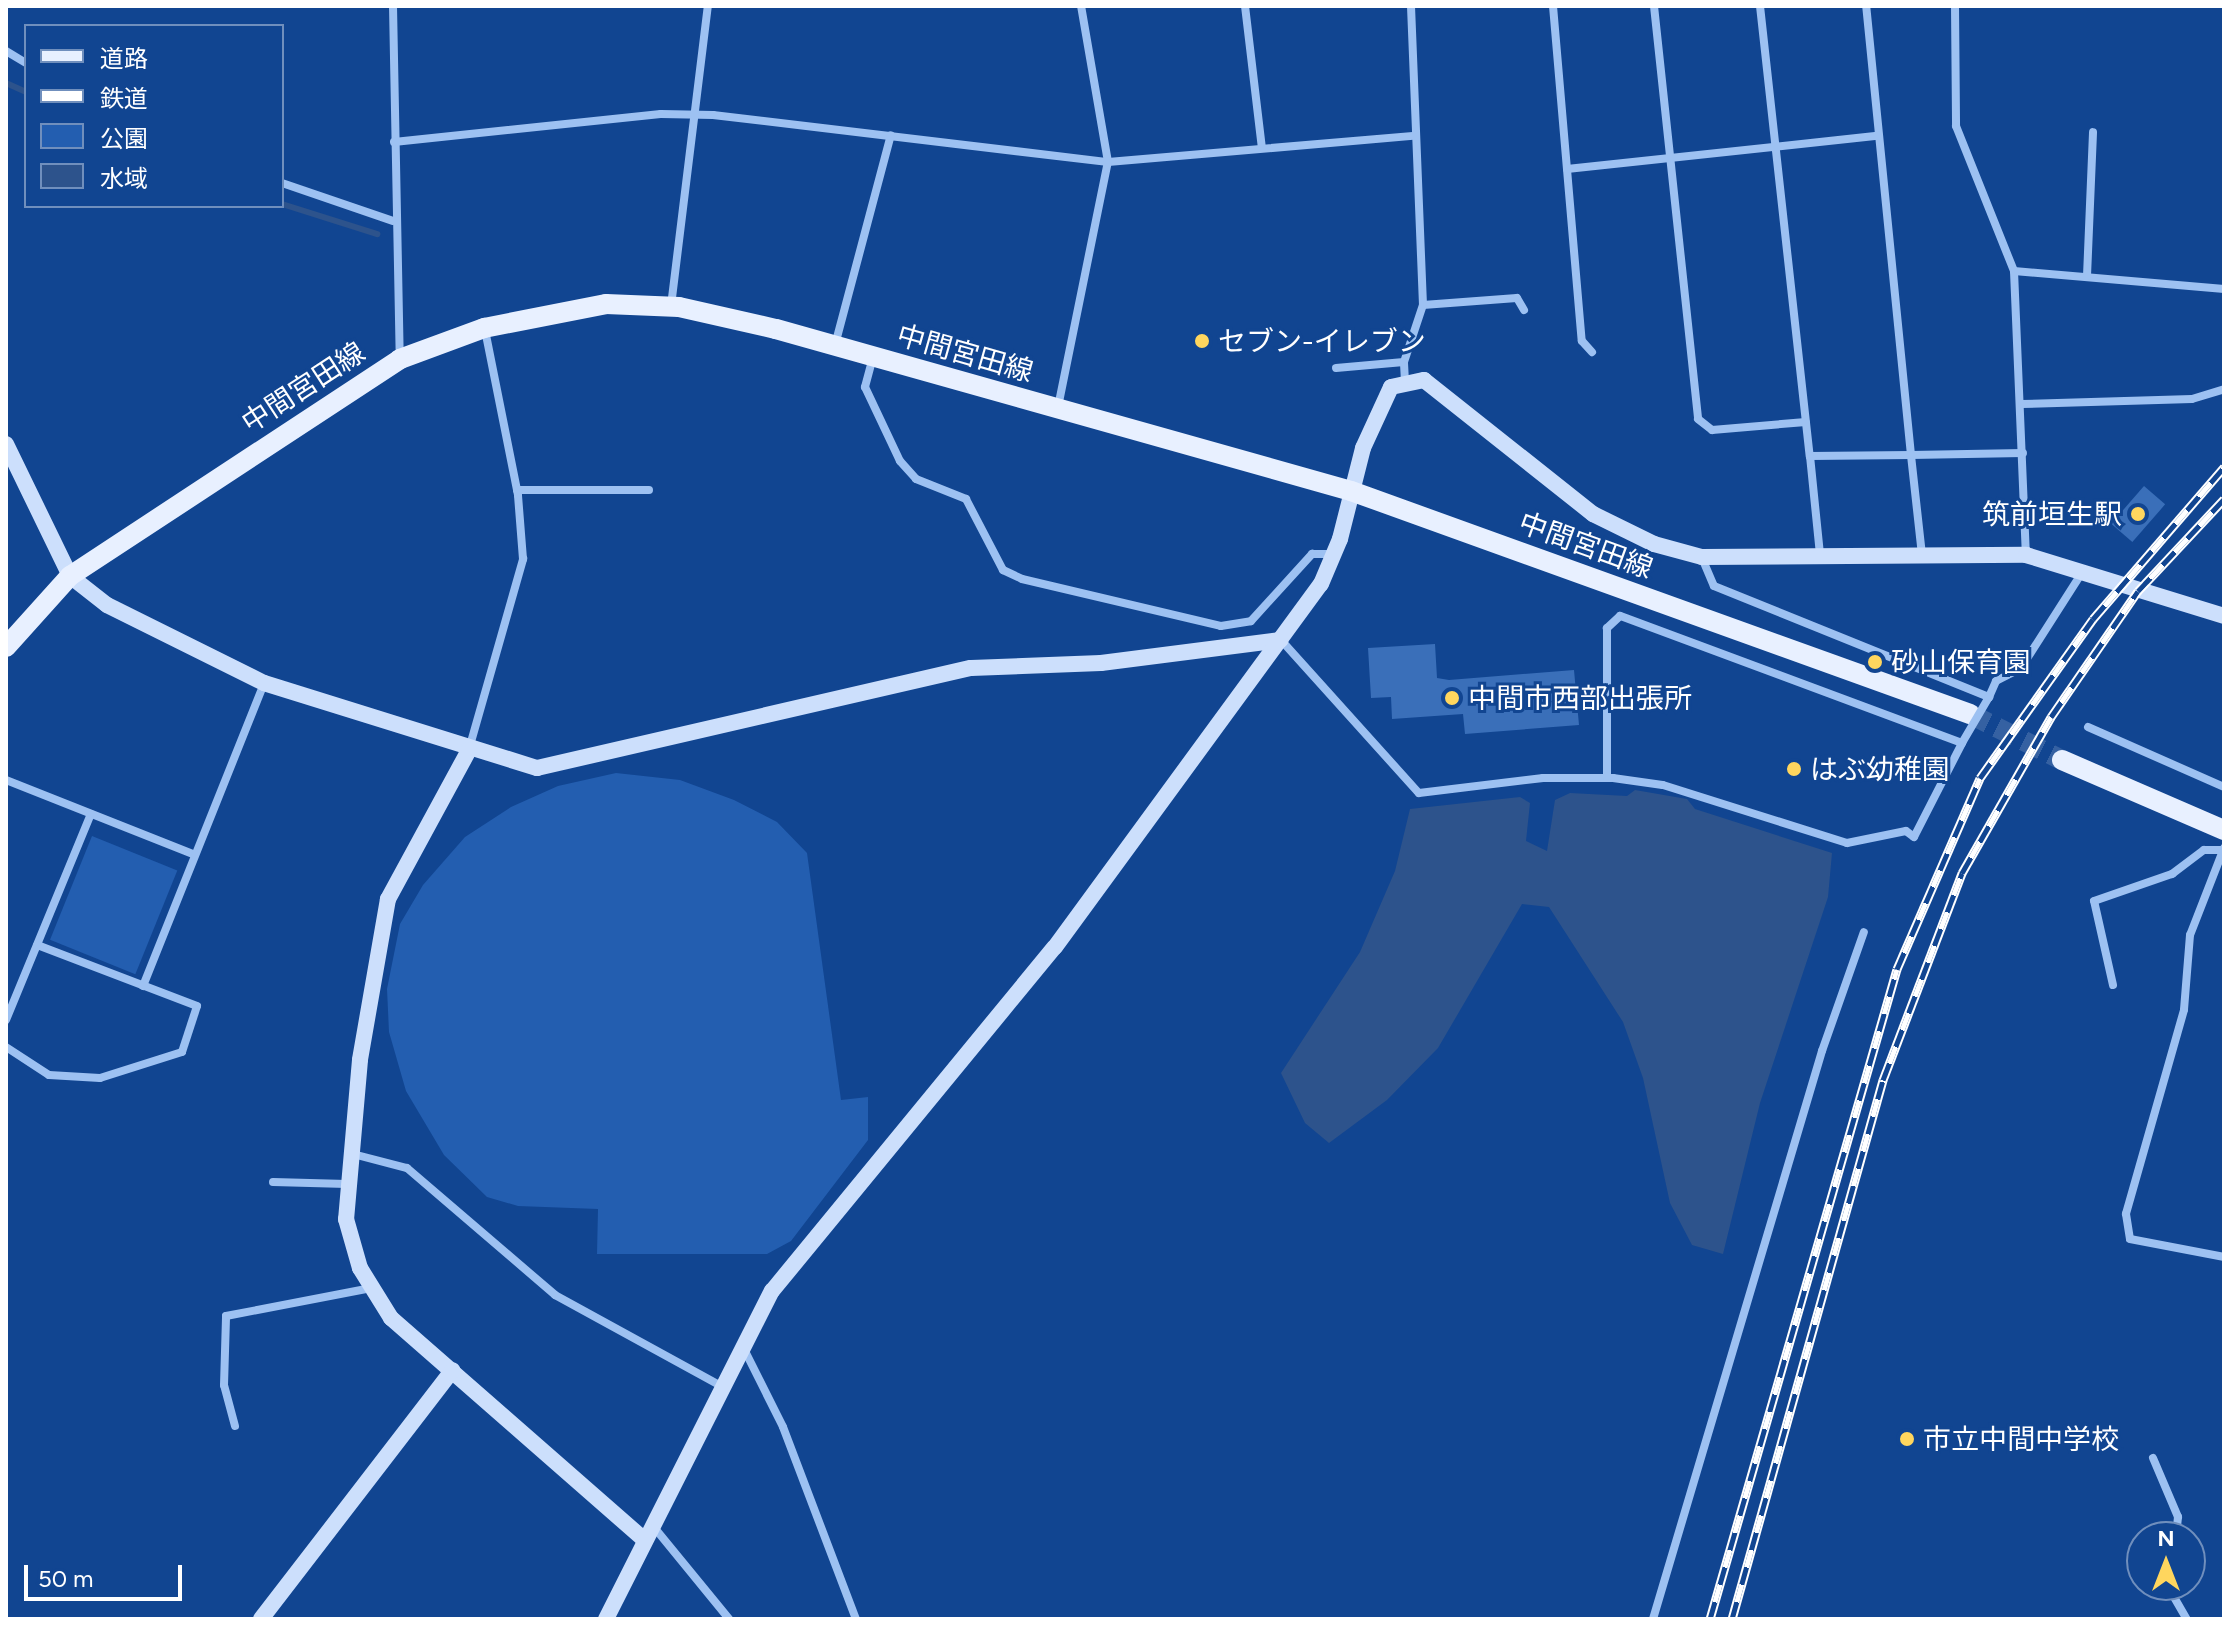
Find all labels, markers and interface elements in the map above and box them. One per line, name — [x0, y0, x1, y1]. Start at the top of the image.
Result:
legend — [24, 24, 284, 208]
text: 道路 — [100, 44, 148, 73]
text: 鉄道 — [100, 84, 148, 113]
text: 公園 — [100, 124, 148, 153]
text: 水域 — [100, 164, 148, 193]
street label: 中間宮田線 — [893, 318, 1037, 388]
place label: セブン-イレブン — [1218, 324, 1426, 358]
marker: セブン-イレブン — [1193, 332, 1211, 350]
street label: 中間宮田線 — [235, 335, 371, 439]
place label: 筑前垣生駅 — [1982, 497, 2122, 531]
street label: 中間宮田線 — [1514, 505, 1658, 585]
marker: 筑前垣生駅 — [2129, 505, 2147, 523]
place label: 砂山保育園 — [1891, 645, 2031, 679]
marker: 砂山保育園 — [1866, 653, 1884, 671]
place label: 中間市西部出張所 — [1468, 681, 1692, 715]
marker: 中間市西部出張所 — [1443, 689, 1461, 707]
place label: はぶ幼稚園 — [1810, 752, 1950, 786]
marker: はぶ幼稚園 — [1785, 760, 1803, 778]
place label: 市立中間中学校 — [1923, 1422, 2119, 1456]
marker: 市立中間中学校 — [1898, 1430, 1916, 1448]
north arrow — [2126, 1521, 2206, 1601]
text: N — [2157, 1525, 2175, 1552]
scale bar — [28, 1549, 186, 1599]
text: 50 m — [38, 1564, 94, 1593]

